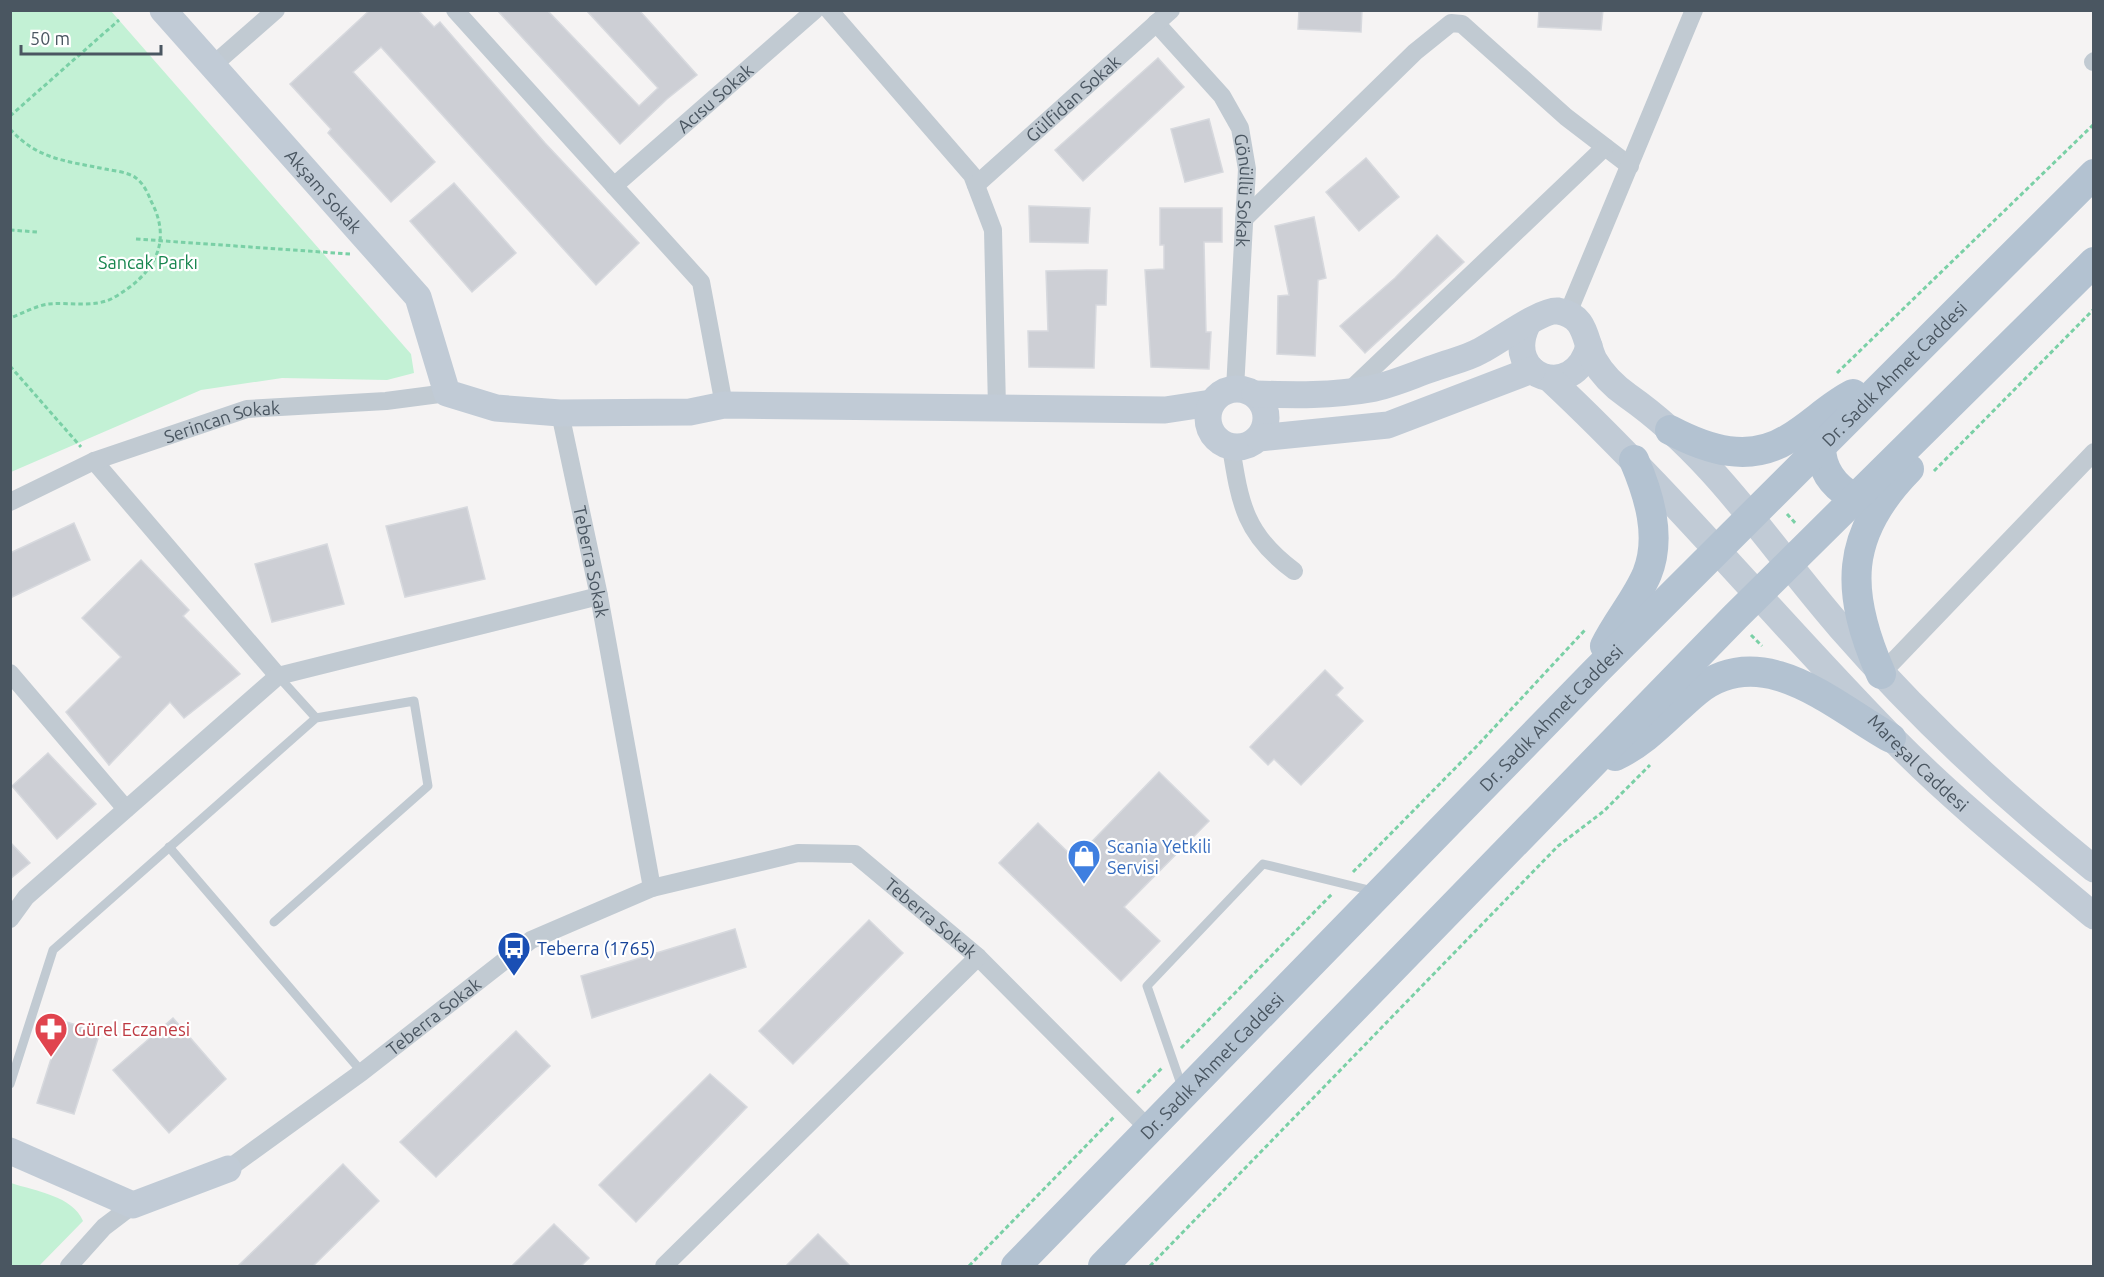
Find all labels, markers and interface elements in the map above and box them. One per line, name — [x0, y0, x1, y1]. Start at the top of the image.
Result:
scale bar — [21, 18, 160, 56]
text: 50 m — [30, 28, 70, 48]
street label: Gülfidan Sokak — [1021, 51, 1124, 146]
street label: Acısu Sokak — [673, 59, 757, 136]
street label: Gönüllü Sokak — [1231, 132, 1257, 248]
street label: Akşam Sokak — [281, 145, 366, 237]
park label: Sancak Parkı — [98, 252, 198, 272]
street label: Dr. Sadık Ahmet Caddesi — [1818, 297, 1971, 450]
street label: Serincan Sokak — [161, 397, 281, 447]
street label: Teberra Sokak — [570, 504, 613, 619]
street label: Dr. Sadık Ahmet Caddesi — [1475, 640, 1627, 795]
street label: Mareşal Caddesi — [1864, 710, 1973, 815]
place label: Scania Yetkili Servisi — [1107, 836, 1211, 877]
shop icon: Scania Yetkili Servisi — [1066, 838, 1102, 885]
street label: Teberra Sokak — [881, 873, 981, 962]
bus stop icon: Teberra (1765) — [496, 930, 532, 977]
place label: Teberra (1765) — [537, 938, 656, 959]
street label: Teberra Sokak — [382, 973, 484, 1059]
street label: Dr. Sadık Ahmet Caddesi — [1136, 988, 1287, 1143]
pharmacy icon: Gürel Eczanesi — [33, 1011, 69, 1058]
place label: Gürel Eczanesi — [74, 1019, 190, 1039]

